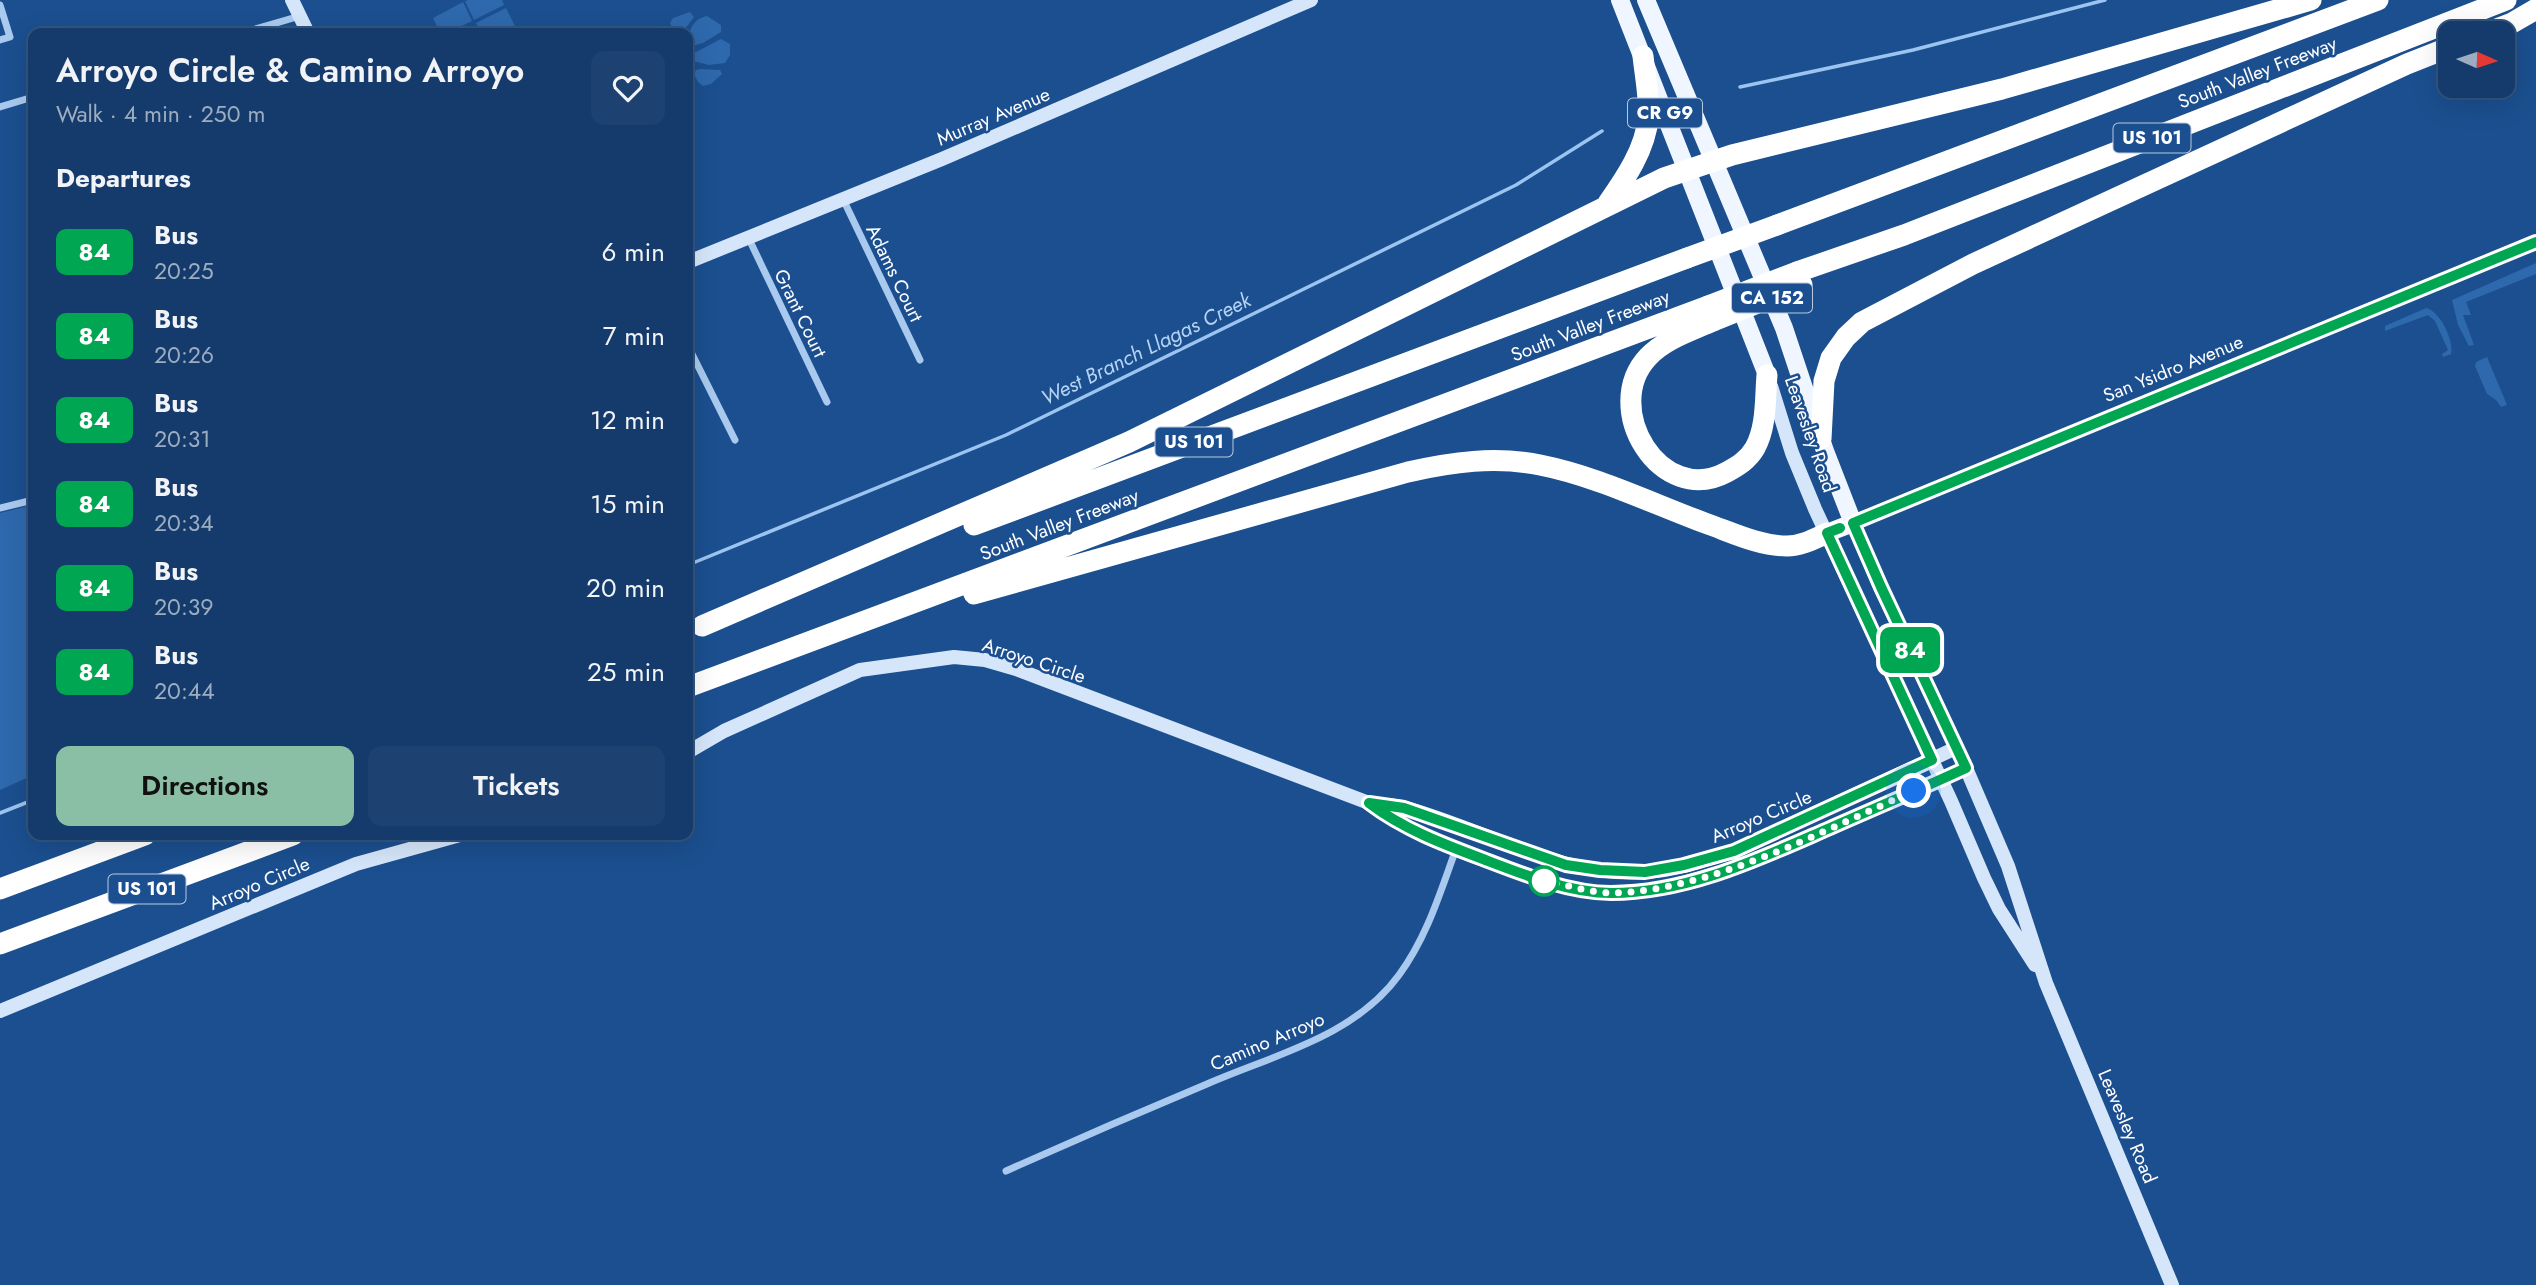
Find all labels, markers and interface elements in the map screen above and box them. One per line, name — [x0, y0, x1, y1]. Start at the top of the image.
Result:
north arrow — [2438, 21, 2515, 98]
map controls — [2438, 21, 2515, 98]
street label: South Valley Freeway — [2174, 30, 2341, 115]
text: Arroyo Circle & Camino Arroyo — [56, 47, 524, 94]
button: heart — [591, 51, 665, 125]
street label: Murray Avenue — [932, 80, 1054, 152]
text: Walk · 4 min · 250 m — [56, 97, 265, 131]
road number: CR G9 — [1628, 98, 1702, 128]
road number: US 101 — [2114, 124, 2190, 153]
text: Departures — [56, 159, 191, 197]
text: Bus — [154, 216, 198, 254]
street label: Adams Court — [859, 220, 930, 327]
text: 6 min — [602, 233, 665, 271]
text: 84 — [79, 234, 110, 269]
text: 20:25 — [154, 254, 214, 288]
street label: Grant Court — [768, 265, 834, 362]
street label: South Valley Freeway — [1507, 283, 1674, 368]
road number: CA 152 — [1732, 284, 1812, 312]
water label: West Branch Llagas Creek — [1036, 285, 1257, 413]
text: Bus — [154, 300, 198, 338]
text: 7 min — [603, 317, 665, 355]
text: 84 — [79, 318, 110, 353]
street label: San Ysidro Avenue — [2099, 328, 2247, 409]
text: 20:26 — [154, 338, 214, 372]
street label: Leavesley Road — [1778, 372, 1843, 496]
text: Bus — [154, 384, 198, 422]
text: 12 min — [590, 401, 665, 439]
text: 84 — [79, 402, 110, 437]
text: 20:31 — [154, 422, 211, 456]
road number: US 101 — [1156, 428, 1232, 457]
text: Bus — [154, 468, 198, 506]
street label: South Valley Freeway — [976, 482, 1143, 567]
text: 15 min — [590, 485, 665, 523]
text: 84 — [79, 486, 110, 521]
text: 20:34 — [154, 506, 214, 540]
text: Bus — [154, 552, 198, 590]
text: 20 min — [586, 569, 665, 607]
text: 84 — [79, 570, 110, 605]
text: 20:39 — [154, 590, 214, 624]
line badge: 84 — [1878, 627, 1941, 673]
street label: Arroyo Circle — [979, 631, 1089, 690]
text: 84 — [1894, 632, 1926, 667]
text: Bus — [154, 636, 198, 674]
text: 25 min — [587, 653, 665, 691]
text: 84 — [79, 654, 110, 689]
text: 20:44 — [154, 674, 215, 708]
button: Directions — [56, 746, 354, 826]
button: Tickets — [368, 746, 665, 826]
your location — [1896, 773, 1931, 808]
street label: Arroyo Circle — [1707, 783, 1816, 850]
street label: Arroyo Circle — [205, 850, 314, 917]
unlabelled marker — [1529, 866, 1559, 896]
road number: US 101 — [108, 874, 186, 904]
street label: Camino Arroyo — [1206, 1005, 1329, 1078]
street label: Leavesley Road — [2091, 1065, 2164, 1188]

